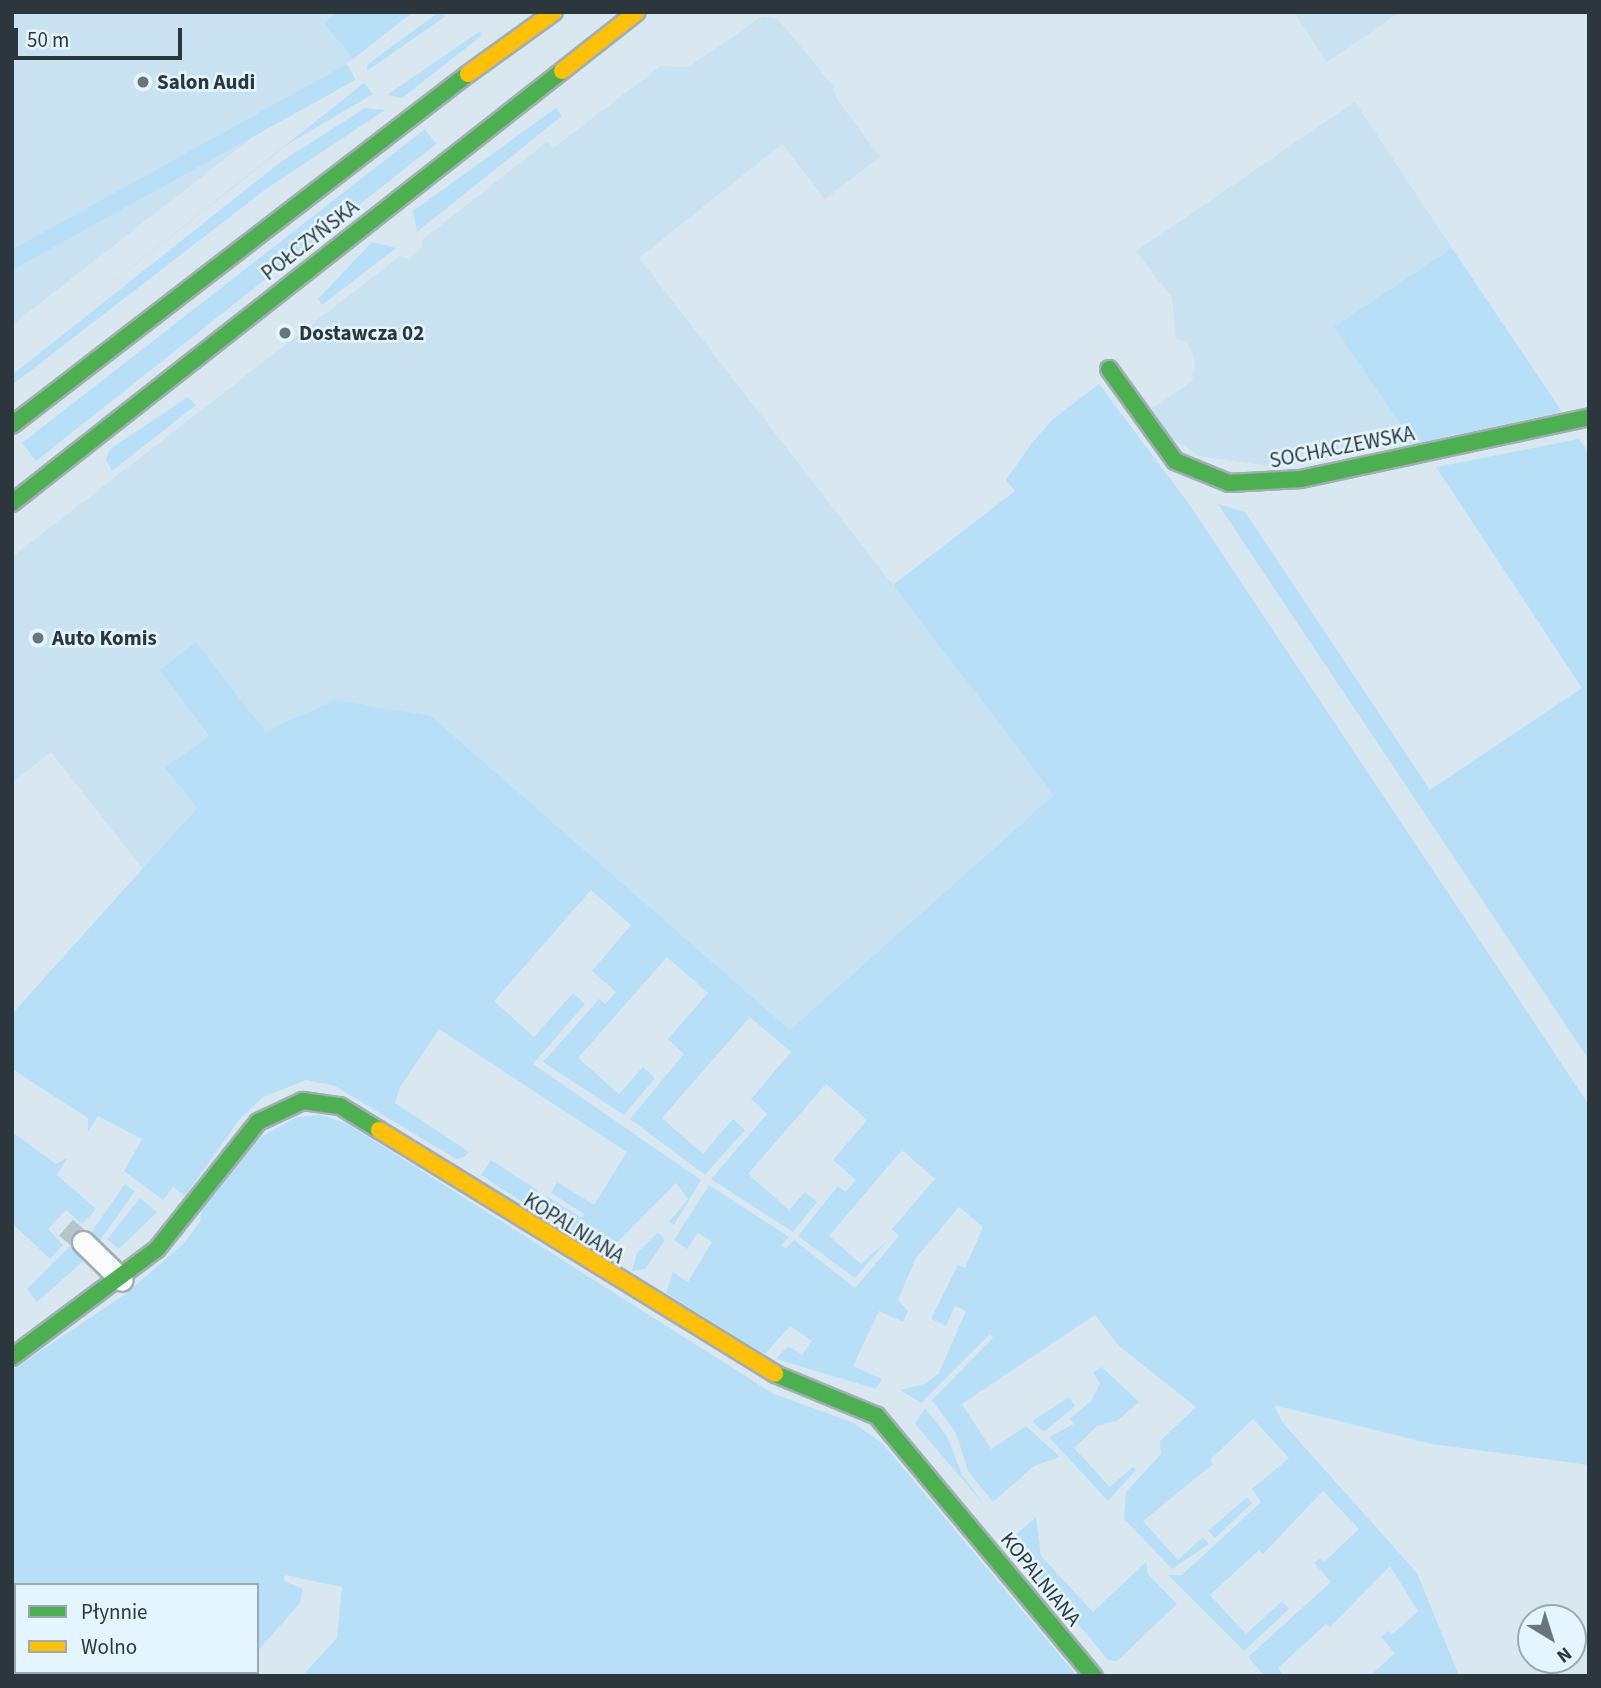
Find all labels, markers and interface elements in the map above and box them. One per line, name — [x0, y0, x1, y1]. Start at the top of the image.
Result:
scale bar — [18, 14, 186, 58]
text: 50 m — [27, 25, 69, 55]
place label: Salon Audi — [157, 69, 255, 95]
marker: Salon Audi — [135, 74, 151, 90]
street label: POŁCZYŃSKA — [256, 194, 364, 286]
place label: Dostawcza 02 — [299, 320, 424, 346]
marker: Dostawcza 02 — [277, 325, 293, 341]
street label: SOCHACZEWSKA — [1267, 421, 1417, 473]
place label: Auto Komis — [52, 625, 157, 651]
marker: Auto Komis — [30, 630, 46, 646]
street label: KOPALNIANA — [519, 1187, 629, 1269]
street label: KOPALNIANA — [995, 1527, 1087, 1631]
legend — [14, 1583, 259, 1674]
text: Płynnie — [81, 1597, 148, 1627]
north arrow — [1517, 1604, 1587, 1674]
text: Wolno — [81, 1632, 137, 1662]
text: N — [1551, 1640, 1577, 1669]

